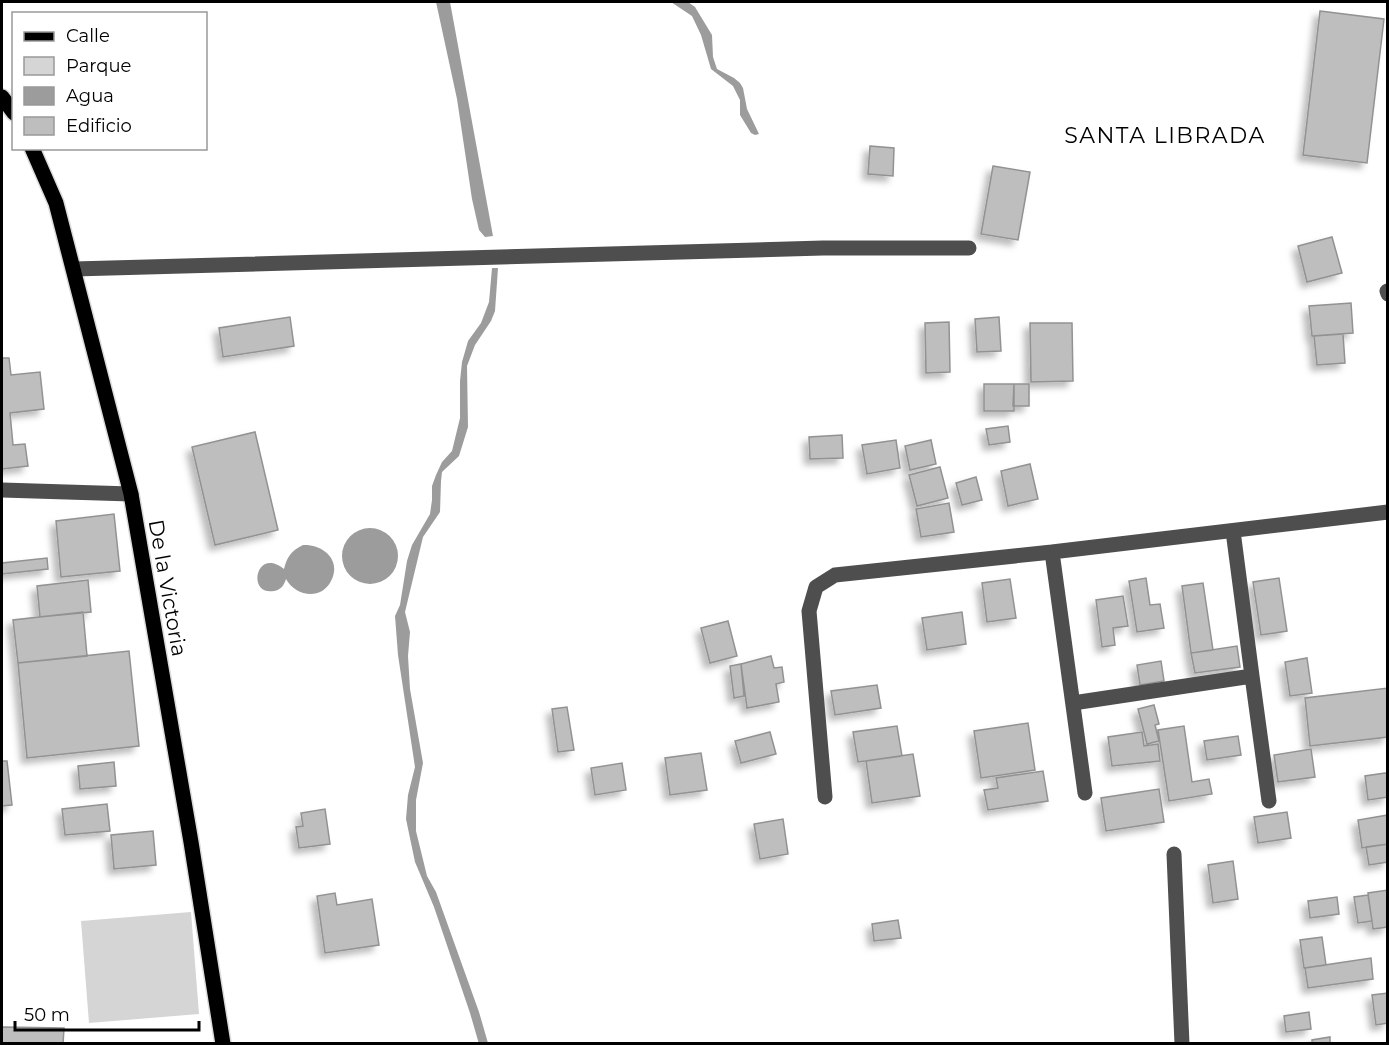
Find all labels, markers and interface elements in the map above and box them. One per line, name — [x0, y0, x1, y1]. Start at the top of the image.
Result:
legend — [12, 12, 207, 150]
text: Calle — [66, 25, 110, 47]
text: Parque — [66, 55, 132, 77]
text: Agua — [66, 85, 114, 107]
text: Edificio — [66, 115, 132, 137]
district label: SANTA LIBRADA — [1064, 122, 1266, 149]
street label: De la Victoria — [144, 518, 192, 658]
scale bar — [15, 994, 200, 1032]
text: 50 m — [24, 1004, 70, 1026]

